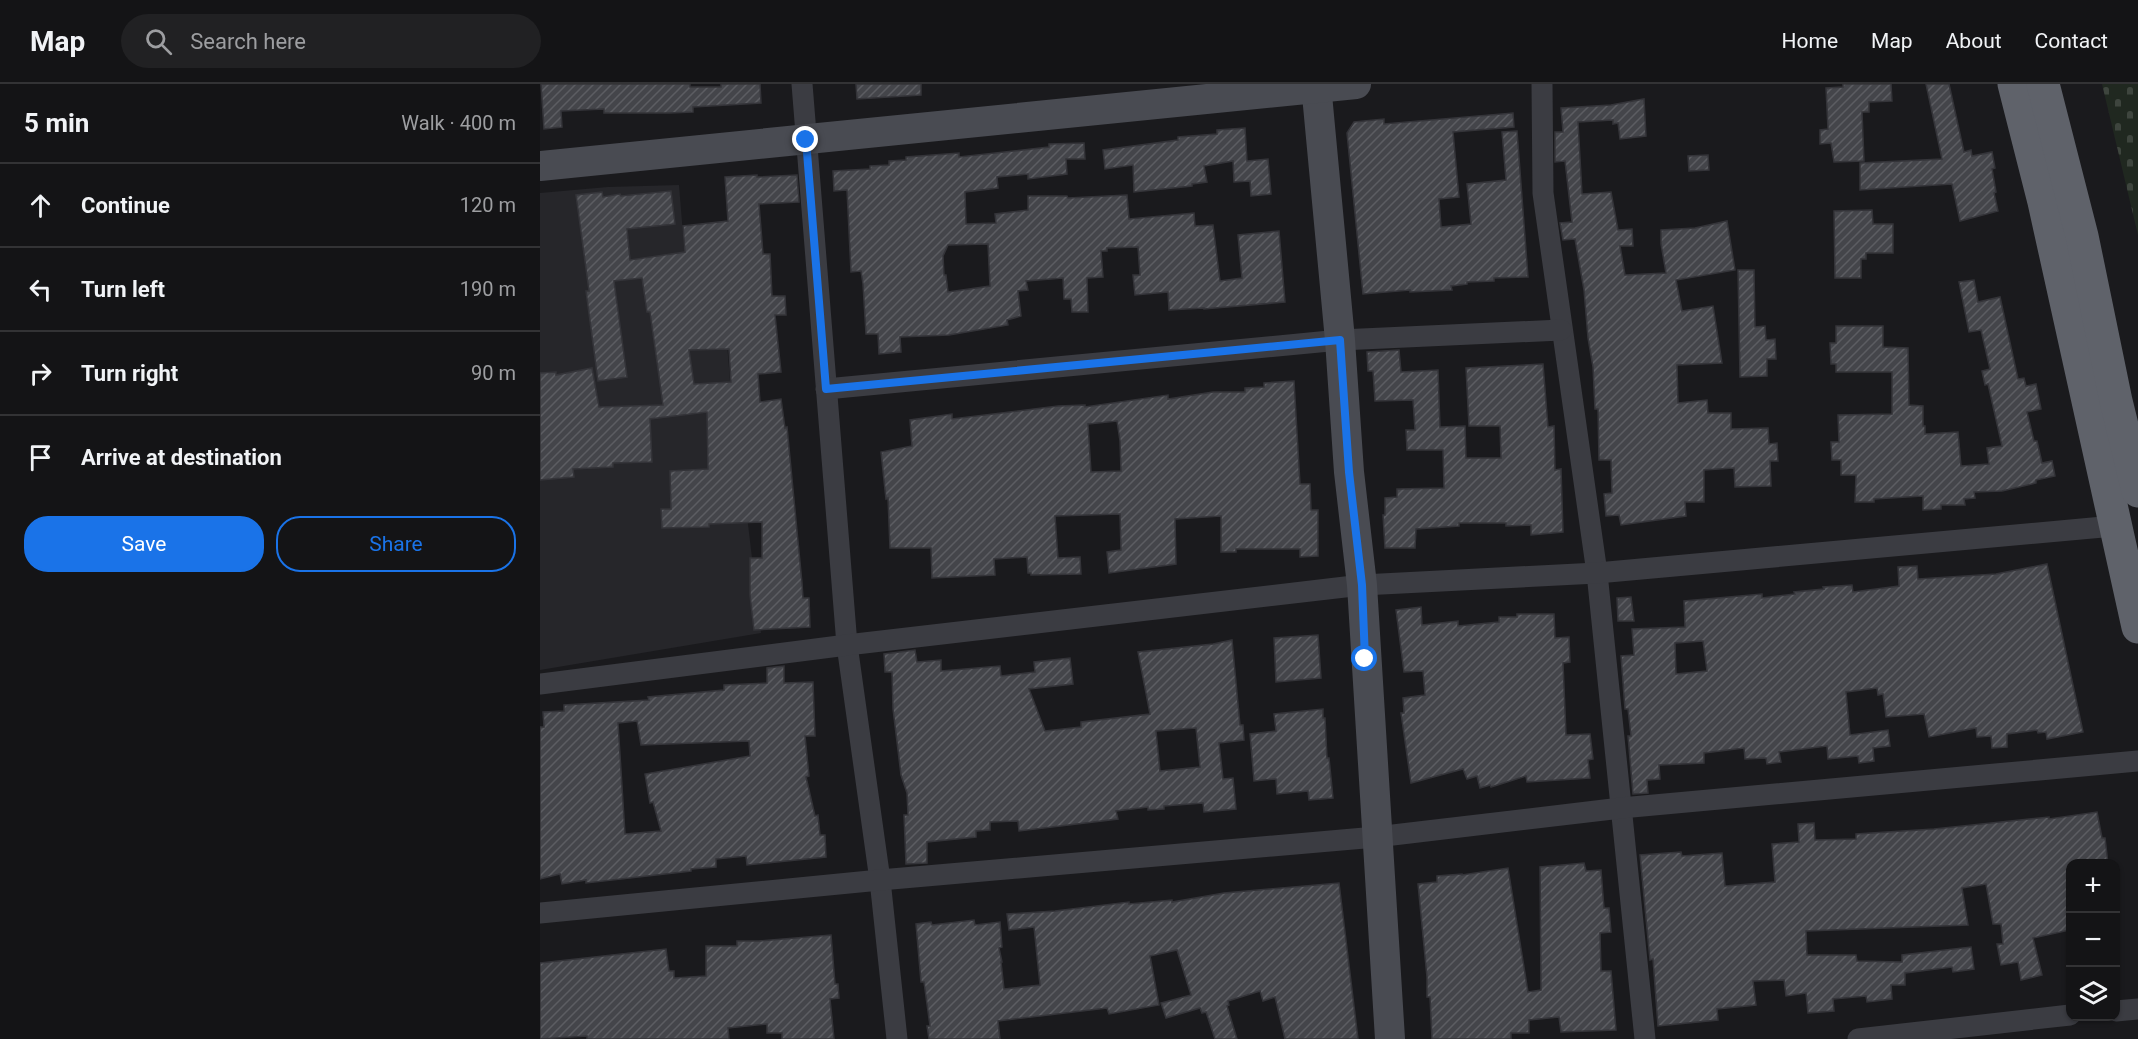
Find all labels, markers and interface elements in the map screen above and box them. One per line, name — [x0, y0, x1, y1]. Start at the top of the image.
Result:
search box — [121, 14, 541, 68]
text: Map — [30, 25, 85, 58]
icon: search — [142, 25, 175, 58]
text: Search here — [190, 29, 306, 54]
text: Home — [1782, 29, 1838, 53]
text: Map — [1871, 29, 1913, 53]
text: About — [1946, 29, 2002, 53]
text: Contact — [2035, 29, 2108, 53]
text: 5 min — [24, 108, 89, 138]
text: Walk · 400 m — [401, 111, 516, 135]
route end — [792, 126, 818, 152]
icon: ahead — [24, 189, 57, 222]
text: Continue — [81, 193, 170, 218]
text: 120 m — [460, 193, 516, 217]
icon: left — [24, 273, 57, 306]
text: Turn left — [81, 277, 165, 302]
text: 190 m — [460, 277, 516, 301]
icon: right — [24, 357, 57, 390]
text: Turn right — [81, 361, 178, 386]
text: 90 m — [471, 361, 516, 385]
icon: arrive — [24, 441, 57, 474]
text: Arrive at destination — [81, 445, 282, 470]
button: Save — [24, 516, 264, 572]
button: Share — [276, 516, 516, 572]
route start — [1351, 645, 1377, 671]
map controls — [2066, 859, 2120, 1021]
button: + — [2066, 859, 2120, 913]
button: − — [2066, 913, 2120, 967]
button: layers — [2066, 967, 2120, 1021]

